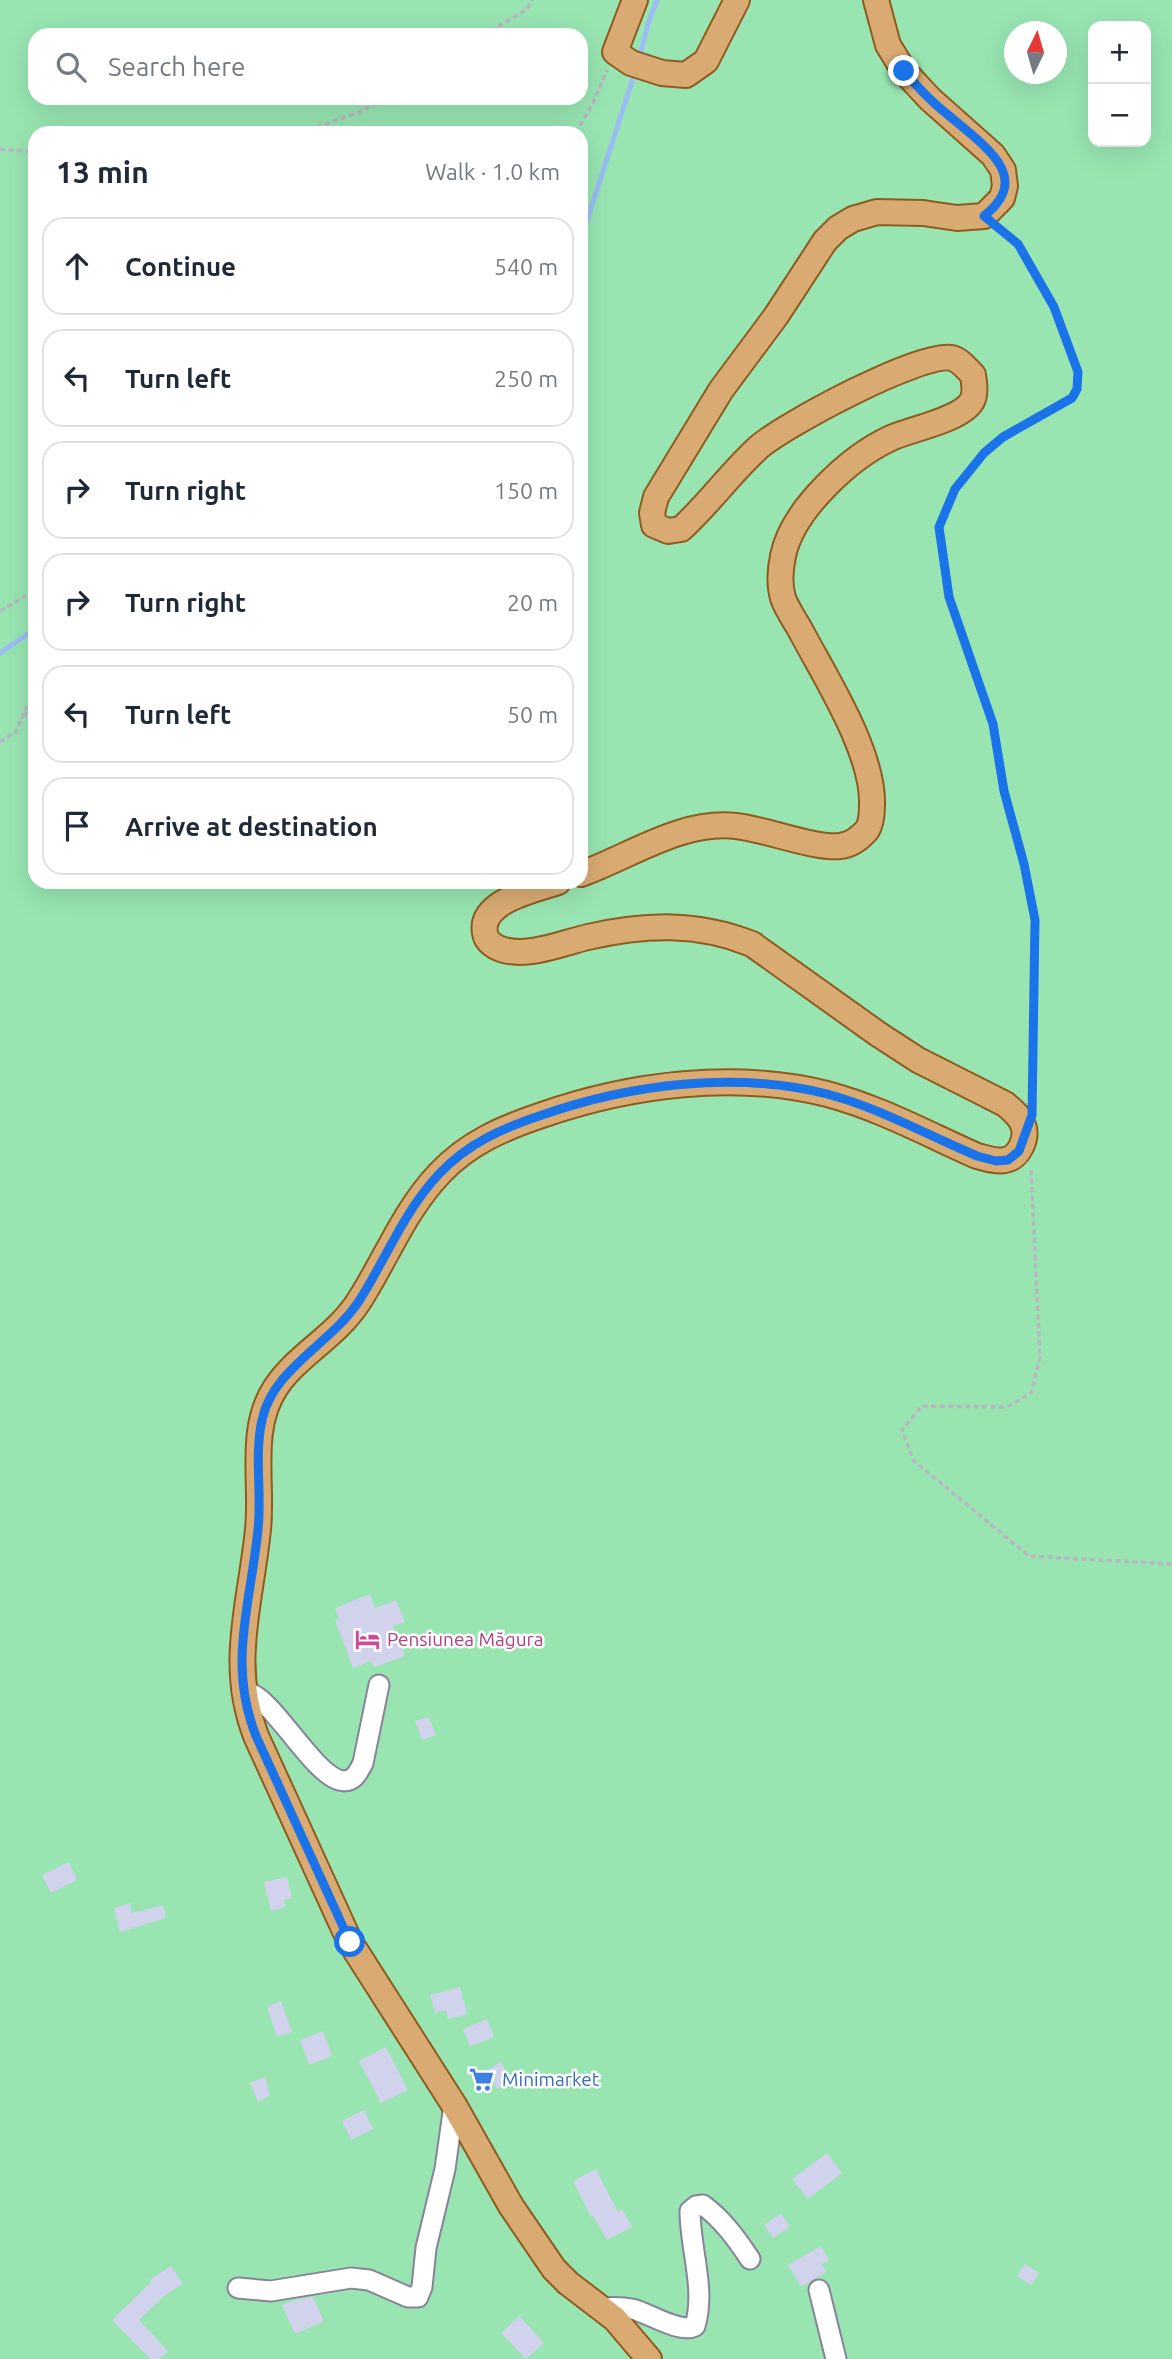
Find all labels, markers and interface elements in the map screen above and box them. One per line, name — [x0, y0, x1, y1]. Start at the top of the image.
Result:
north arrow — [1004, 21, 1067, 84]
map controls — [1088, 21, 1151, 147]
button: + — [1088, 21, 1151, 84]
search box — [28, 28, 588, 105]
icon: search — [52, 48, 90, 86]
text: Search here — [108, 52, 245, 81]
route end — [888, 55, 919, 86]
button: − — [1088, 84, 1151, 147]
text: 13 min — [56, 155, 149, 189]
text: Walk · 1.0 km — [425, 159, 560, 184]
icon: ahead — [58, 247, 96, 285]
text: Continue — [125, 252, 236, 281]
text: 540 m — [494, 254, 558, 279]
icon: left — [58, 359, 96, 397]
text: Turn left — [125, 364, 231, 393]
text: 250 m — [494, 366, 558, 391]
icon: right — [58, 471, 96, 509]
text: Turn right — [125, 476, 246, 505]
text: 150 m — [494, 478, 558, 503]
icon: right — [58, 583, 96, 621]
text: Turn right — [125, 588, 246, 617]
text: 20 m — [507, 590, 558, 615]
icon: left — [58, 695, 96, 733]
text: Turn left — [125, 700, 231, 729]
text: 50 m — [507, 702, 558, 727]
icon: arrive — [58, 807, 96, 845]
text: Arrive at destination — [125, 812, 378, 841]
hotel icon: Pensiunea Măgura — [353, 1625, 381, 1653]
place label: Pensiunea Măgura — [387, 1628, 544, 1650]
route start — [334, 1926, 365, 1957]
supermarket icon: Minimarket — [468, 2065, 496, 2093]
place label: Minimarket — [502, 2068, 600, 2090]

